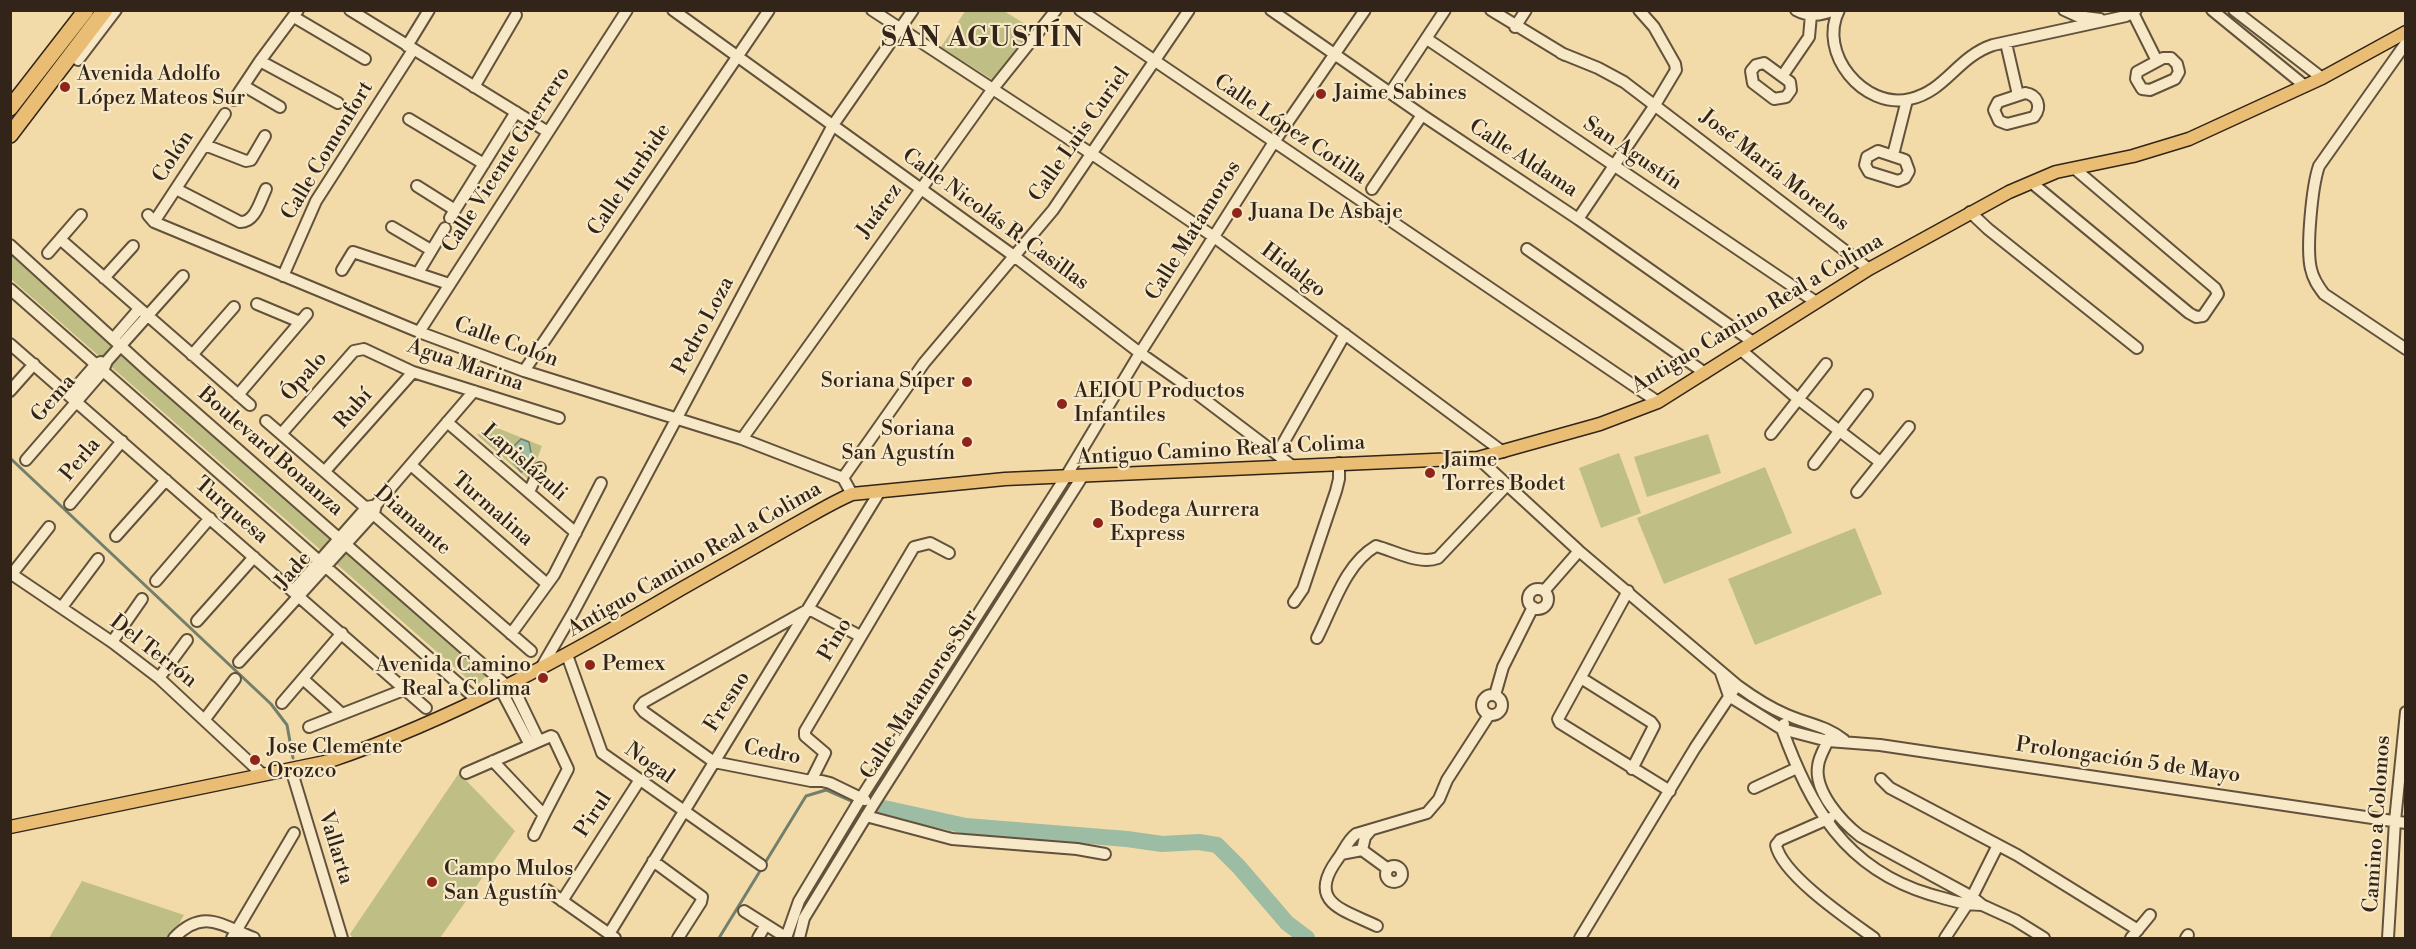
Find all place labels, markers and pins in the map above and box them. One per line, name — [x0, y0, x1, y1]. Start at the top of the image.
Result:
place label: Avenida Adolfo López Mateos Sur — [77, 62, 245, 112]
marker: Avenida Adolfo López Mateos Sur — [58, 80, 72, 94]
place label: Jaime Sabines — [1333, 81, 1467, 107]
marker: Jaime Sabines — [1314, 87, 1328, 101]
place label: Juana De Asbaje — [1249, 200, 1403, 226]
marker: Juana De Asbaje — [1230, 206, 1244, 220]
place label: Soriana Súper — [821, 369, 955, 395]
marker: Soriana Súper — [960, 375, 974, 389]
place label: AEIOU Productos Infantiles — [1074, 379, 1245, 429]
marker: AEIOU Productos Infantiles — [1055, 397, 1069, 411]
place label: Soriana San Agustín — [841, 417, 955, 467]
marker: Soriana San Agustín — [960, 435, 974, 449]
place label: Jaime Torres Bodet — [1442, 448, 1566, 498]
marker: Jaime Torres Bodet — [1423, 466, 1437, 480]
place label: Bodega Aurrera Express — [1110, 498, 1260, 548]
marker: Bodega Aurrera Express — [1091, 516, 1105, 530]
place label: Pemex — [602, 652, 665, 678]
place label: Avenida Camino Real a Colima — [376, 653, 531, 703]
marker: Pemex — [583, 658, 597, 672]
marker: Avenida Camino Real a Colima — [536, 671, 550, 685]
place label: Jose Clemente Orozco — [267, 735, 403, 785]
marker: Jose Clemente Orozco — [248, 753, 262, 767]
place label: Campo Mulos San Agustín — [444, 857, 573, 907]
marker: Campo Mulos San Agustín — [425, 875, 439, 889]

